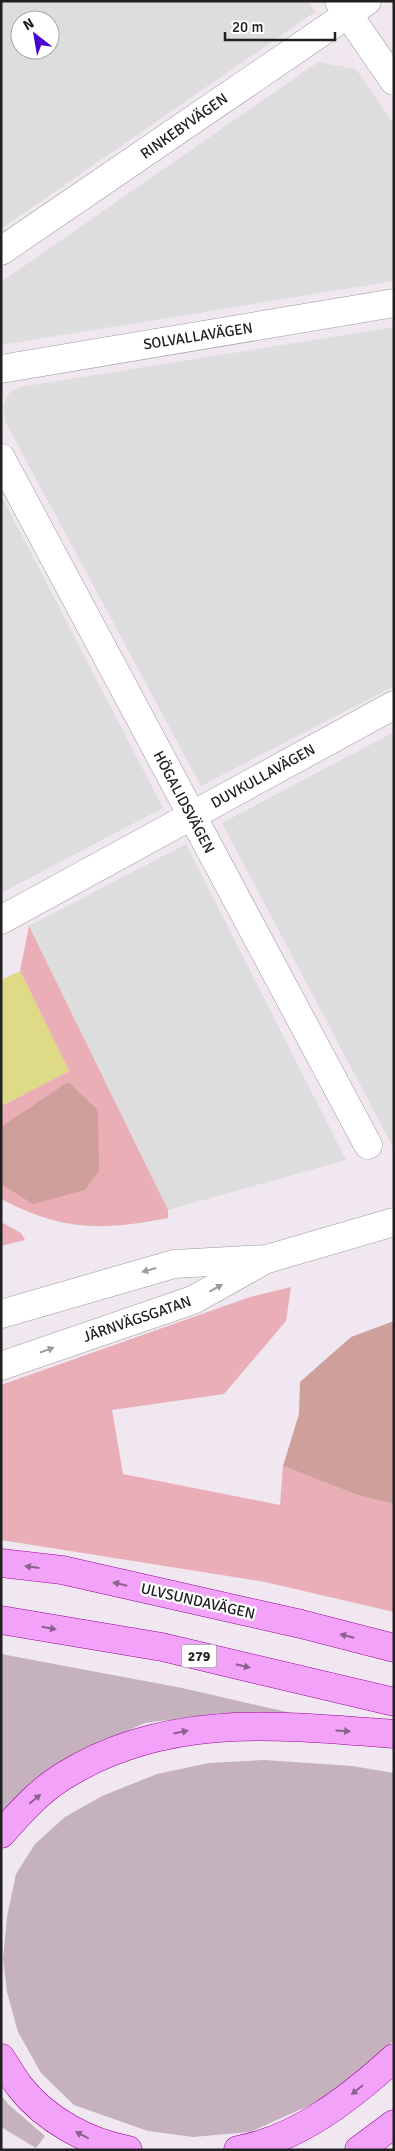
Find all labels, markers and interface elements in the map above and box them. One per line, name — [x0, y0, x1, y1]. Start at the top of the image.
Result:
north arrow — [10, 10, 60, 60]
scale bar — [225, 10, 335, 42]
text: N — [20, 14, 37, 34]
text: 20 m — [232, 18, 263, 36]
street label: RINKEBYVÄGEN — [137, 89, 231, 163]
street label: SOLVALLAVÄGEN — [142, 318, 254, 354]
street label: DUVKULLAVÄGEN — [208, 740, 318, 812]
street label: HÖGALIDSVÄGEN — [149, 748, 219, 856]
one-way arrow — [142, 1267, 157, 1275]
one-way arrow — [209, 1283, 222, 1292]
street label: JÄRNVÄGSGATAN — [81, 1292, 193, 1346]
one-way arrow — [40, 1346, 55, 1353]
one-way arrow — [23, 1563, 39, 1571]
one-way arrow — [112, 1579, 128, 1587]
street label: ULVSUNDAVÄGEN — [139, 1579, 257, 1623]
one-way arrow — [42, 1625, 58, 1633]
one-way arrow — [339, 1632, 354, 1640]
road number: 279 — [182, 1644, 216, 1668]
one-way arrow — [235, 1662, 251, 1670]
one-way arrow — [173, 1728, 189, 1736]
one-way arrow — [335, 1728, 351, 1736]
one-way arrow — [29, 1794, 41, 1805]
one-way arrow — [351, 2084, 364, 2095]
one-way arrow — [74, 2131, 89, 2139]

